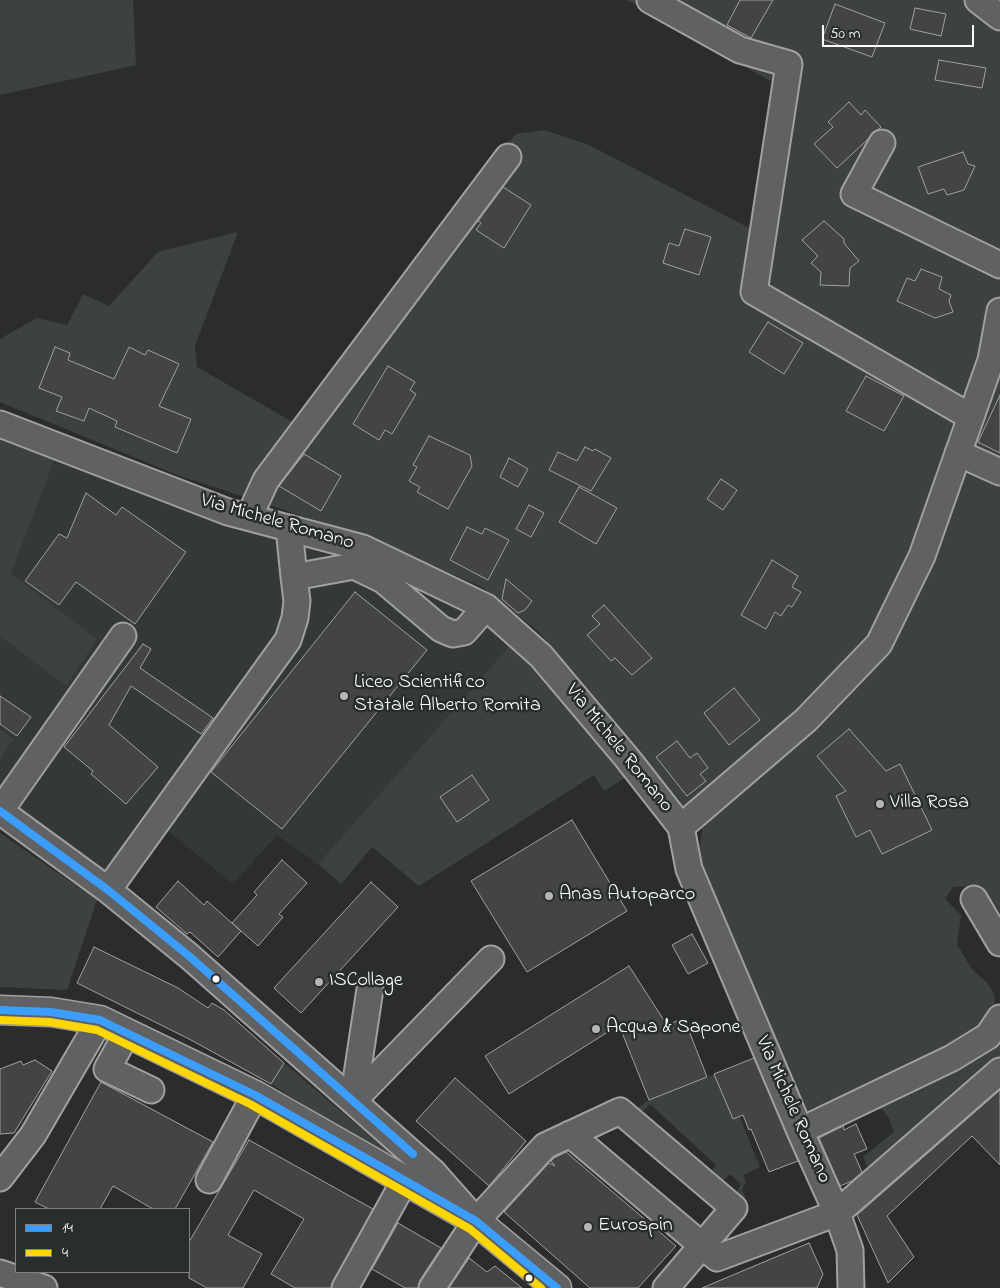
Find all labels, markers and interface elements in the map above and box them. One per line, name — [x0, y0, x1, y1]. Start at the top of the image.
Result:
scale bar — [825, 15, 978, 47]
text: 50 m — [830, 23, 860, 45]
street label: Via Michele Romano — [198, 490, 356, 556]
place label: Liceo Scientifico Statale Alberto Romita — [354, 672, 541, 719]
street label: Via Michele Romano — [559, 680, 677, 818]
marker: Liceo Scientifico Statale Alberto Romita — [338, 690, 350, 702]
place label: Villa Rosa — [890, 792, 969, 816]
marker: Villa Rosa — [874, 798, 886, 810]
place label: Anas Autoparco — [559, 884, 695, 908]
marker: Anas Autoparco — [543, 890, 555, 902]
place label: ISCollage — [329, 970, 403, 994]
unlabelled marker — [211, 974, 221, 984]
marker: ISCollage — [313, 976, 325, 988]
place label: Acqua & Sapone — [606, 1017, 741, 1041]
marker: Acqua & Sapone — [590, 1023, 602, 1035]
street label: Via Michele Romano — [749, 1033, 835, 1187]
legend — [15, 1208, 190, 1273]
place label: Eurospin — [598, 1215, 673, 1239]
text: 14 — [62, 1217, 73, 1239]
marker: Eurospin — [582, 1221, 594, 1233]
text: 4 — [62, 1242, 68, 1264]
unlabelled marker — [524, 1273, 534, 1283]

